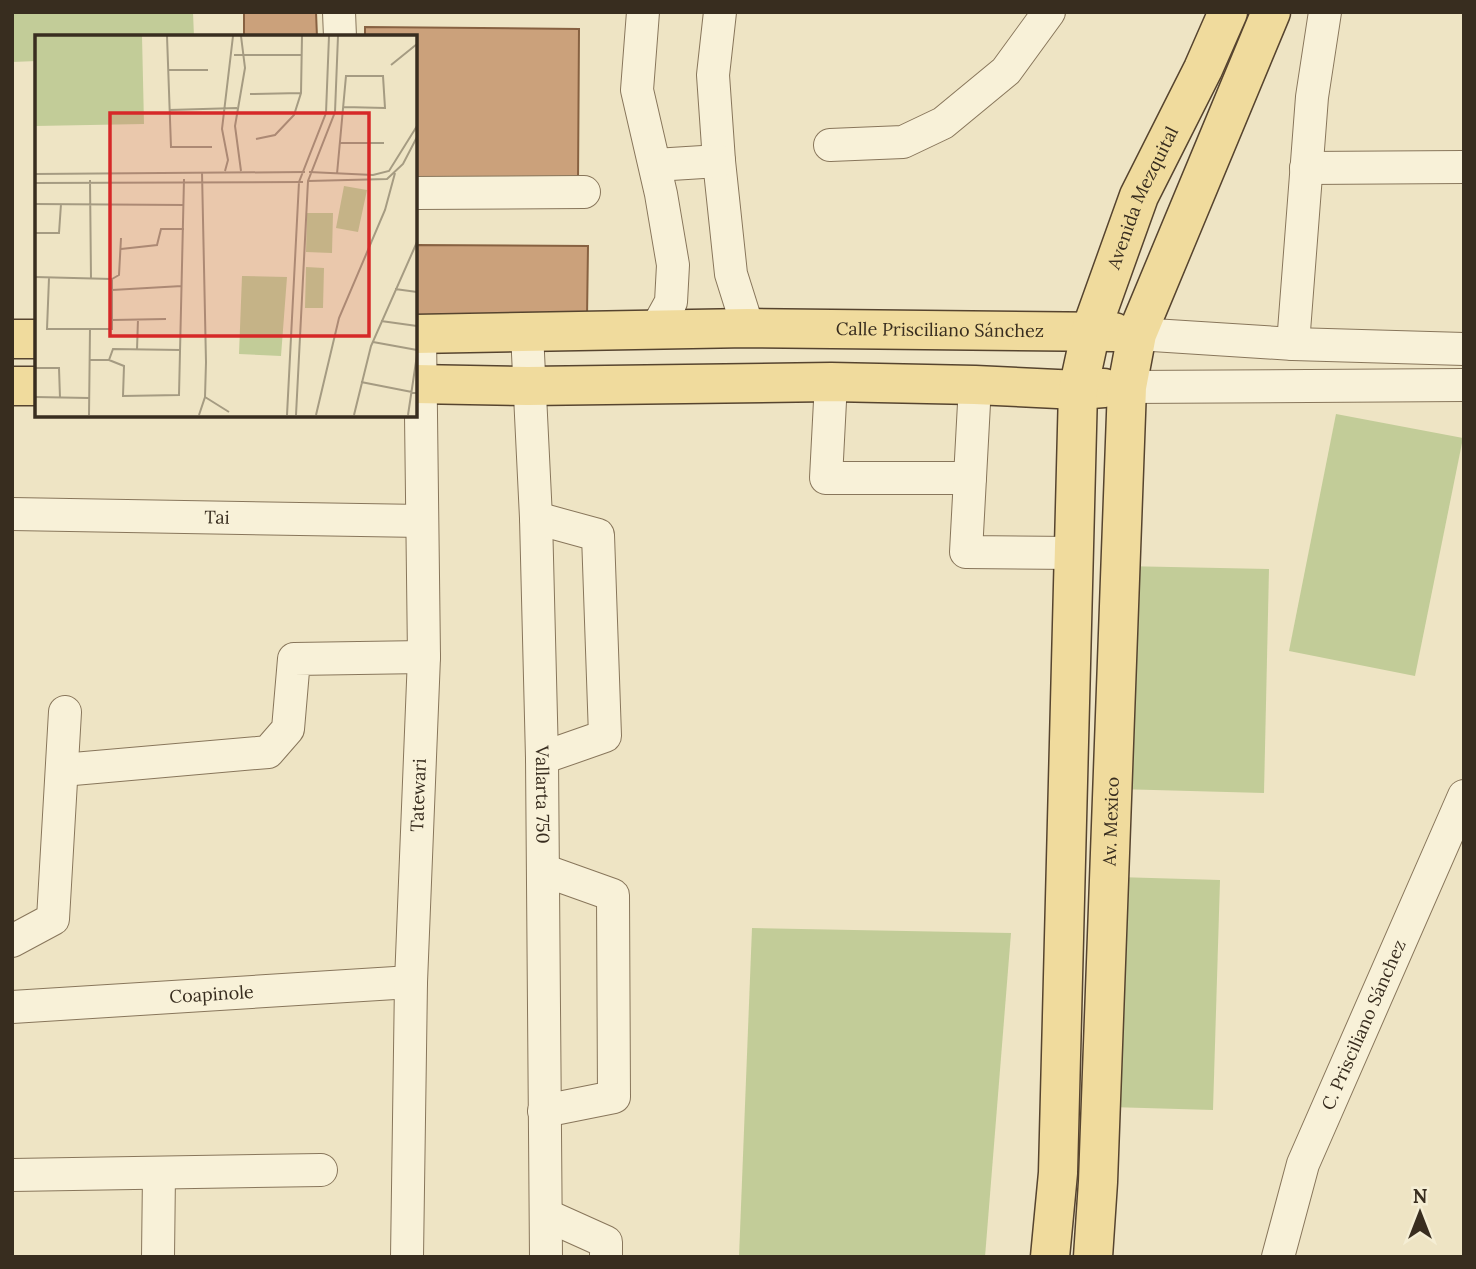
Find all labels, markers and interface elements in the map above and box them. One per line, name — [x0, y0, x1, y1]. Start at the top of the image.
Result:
inset map — [35, 35, 416, 416]
street label: Avenida Mezquital — [1101, 122, 1183, 273]
street label: Calle Prisciliano Sánchez — [836, 317, 1044, 342]
street label: Tai — [204, 505, 230, 529]
street label: Vallarta 750 — [531, 744, 555, 844]
street label: Tatewari — [405, 758, 431, 832]
street label: Av. Mexico — [1097, 776, 1124, 867]
street label: C. Prisciliano Sánchez — [1316, 936, 1411, 1114]
street label: Coapinole — [169, 980, 255, 1008]
north arrow — [1385, 1178, 1455, 1248]
text: N — [1413, 1184, 1428, 1208]

